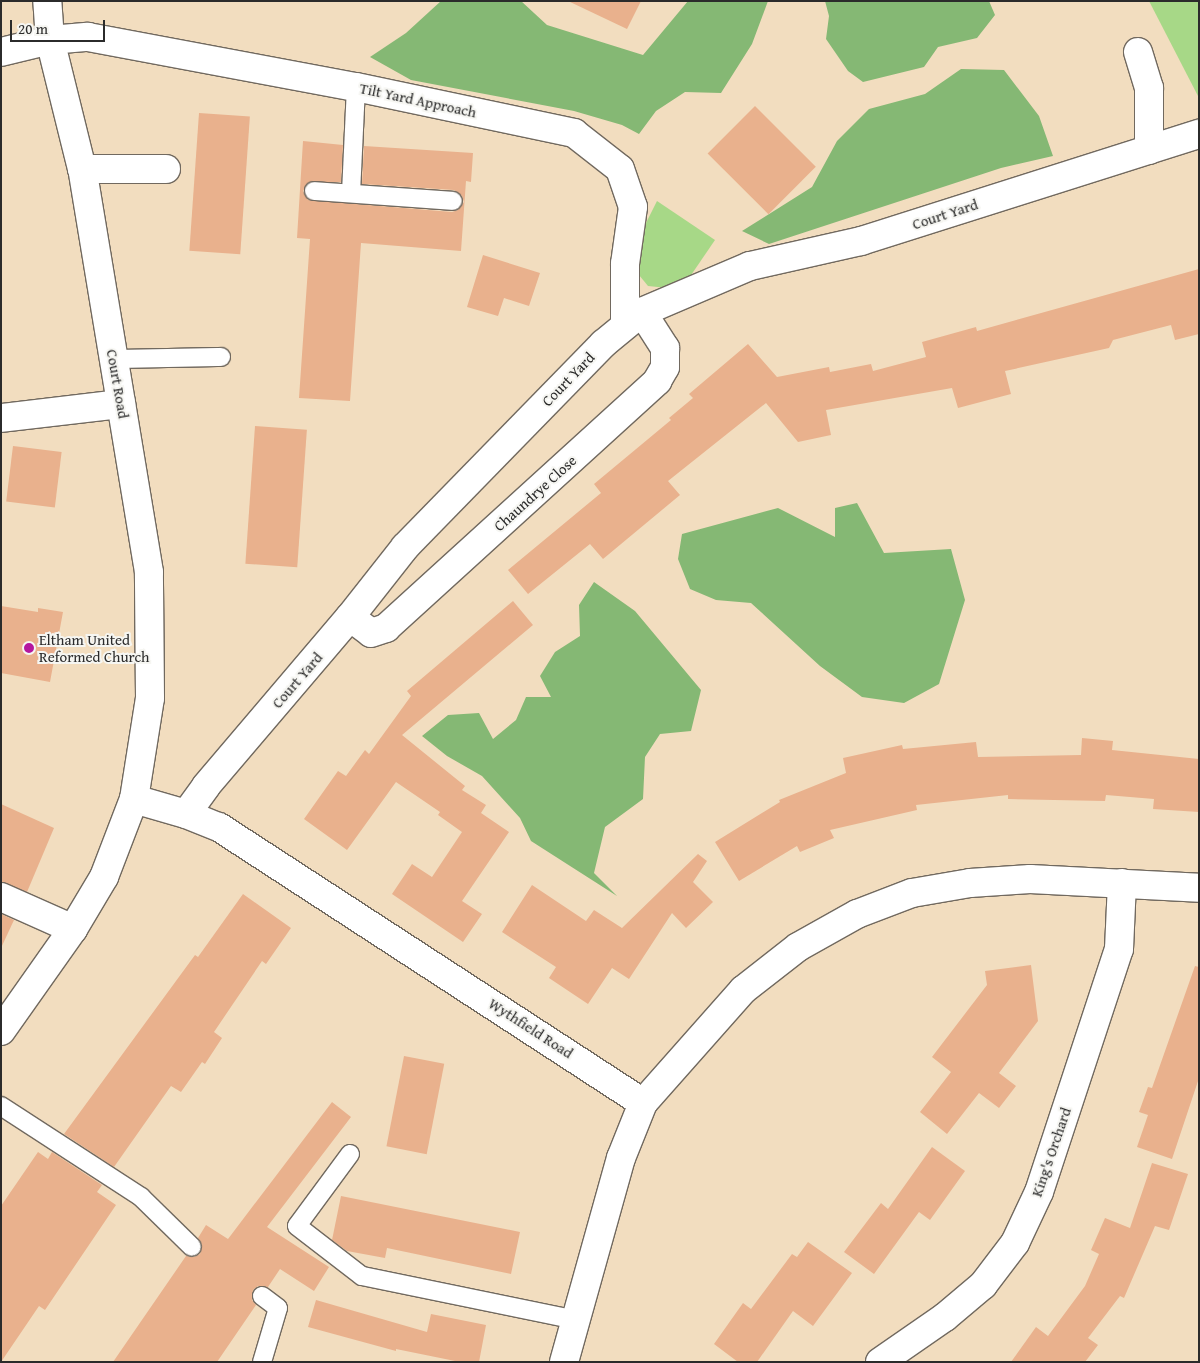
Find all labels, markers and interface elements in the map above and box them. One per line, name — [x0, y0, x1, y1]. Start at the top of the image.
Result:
scale bar — [12, 10, 108, 42]
text: 20 m — [18, 18, 48, 39]
street label: Tilt Yard Approach — [358, 79, 478, 121]
street label: Court Yard — [910, 195, 980, 233]
street label: Court Road — [103, 348, 133, 420]
street label: Court Yard — [538, 348, 598, 410]
street label: Chaundrye Close — [490, 451, 580, 535]
place label: Eltham United Reformed Church — [39, 630, 149, 665]
marker: Eltham United Reformed Church — [23, 642, 35, 654]
street label: Court Yard — [268, 648, 326, 712]
street label: Wythfield Road — [485, 994, 577, 1062]
street label: King's Orchard — [1027, 1105, 1075, 1199]

